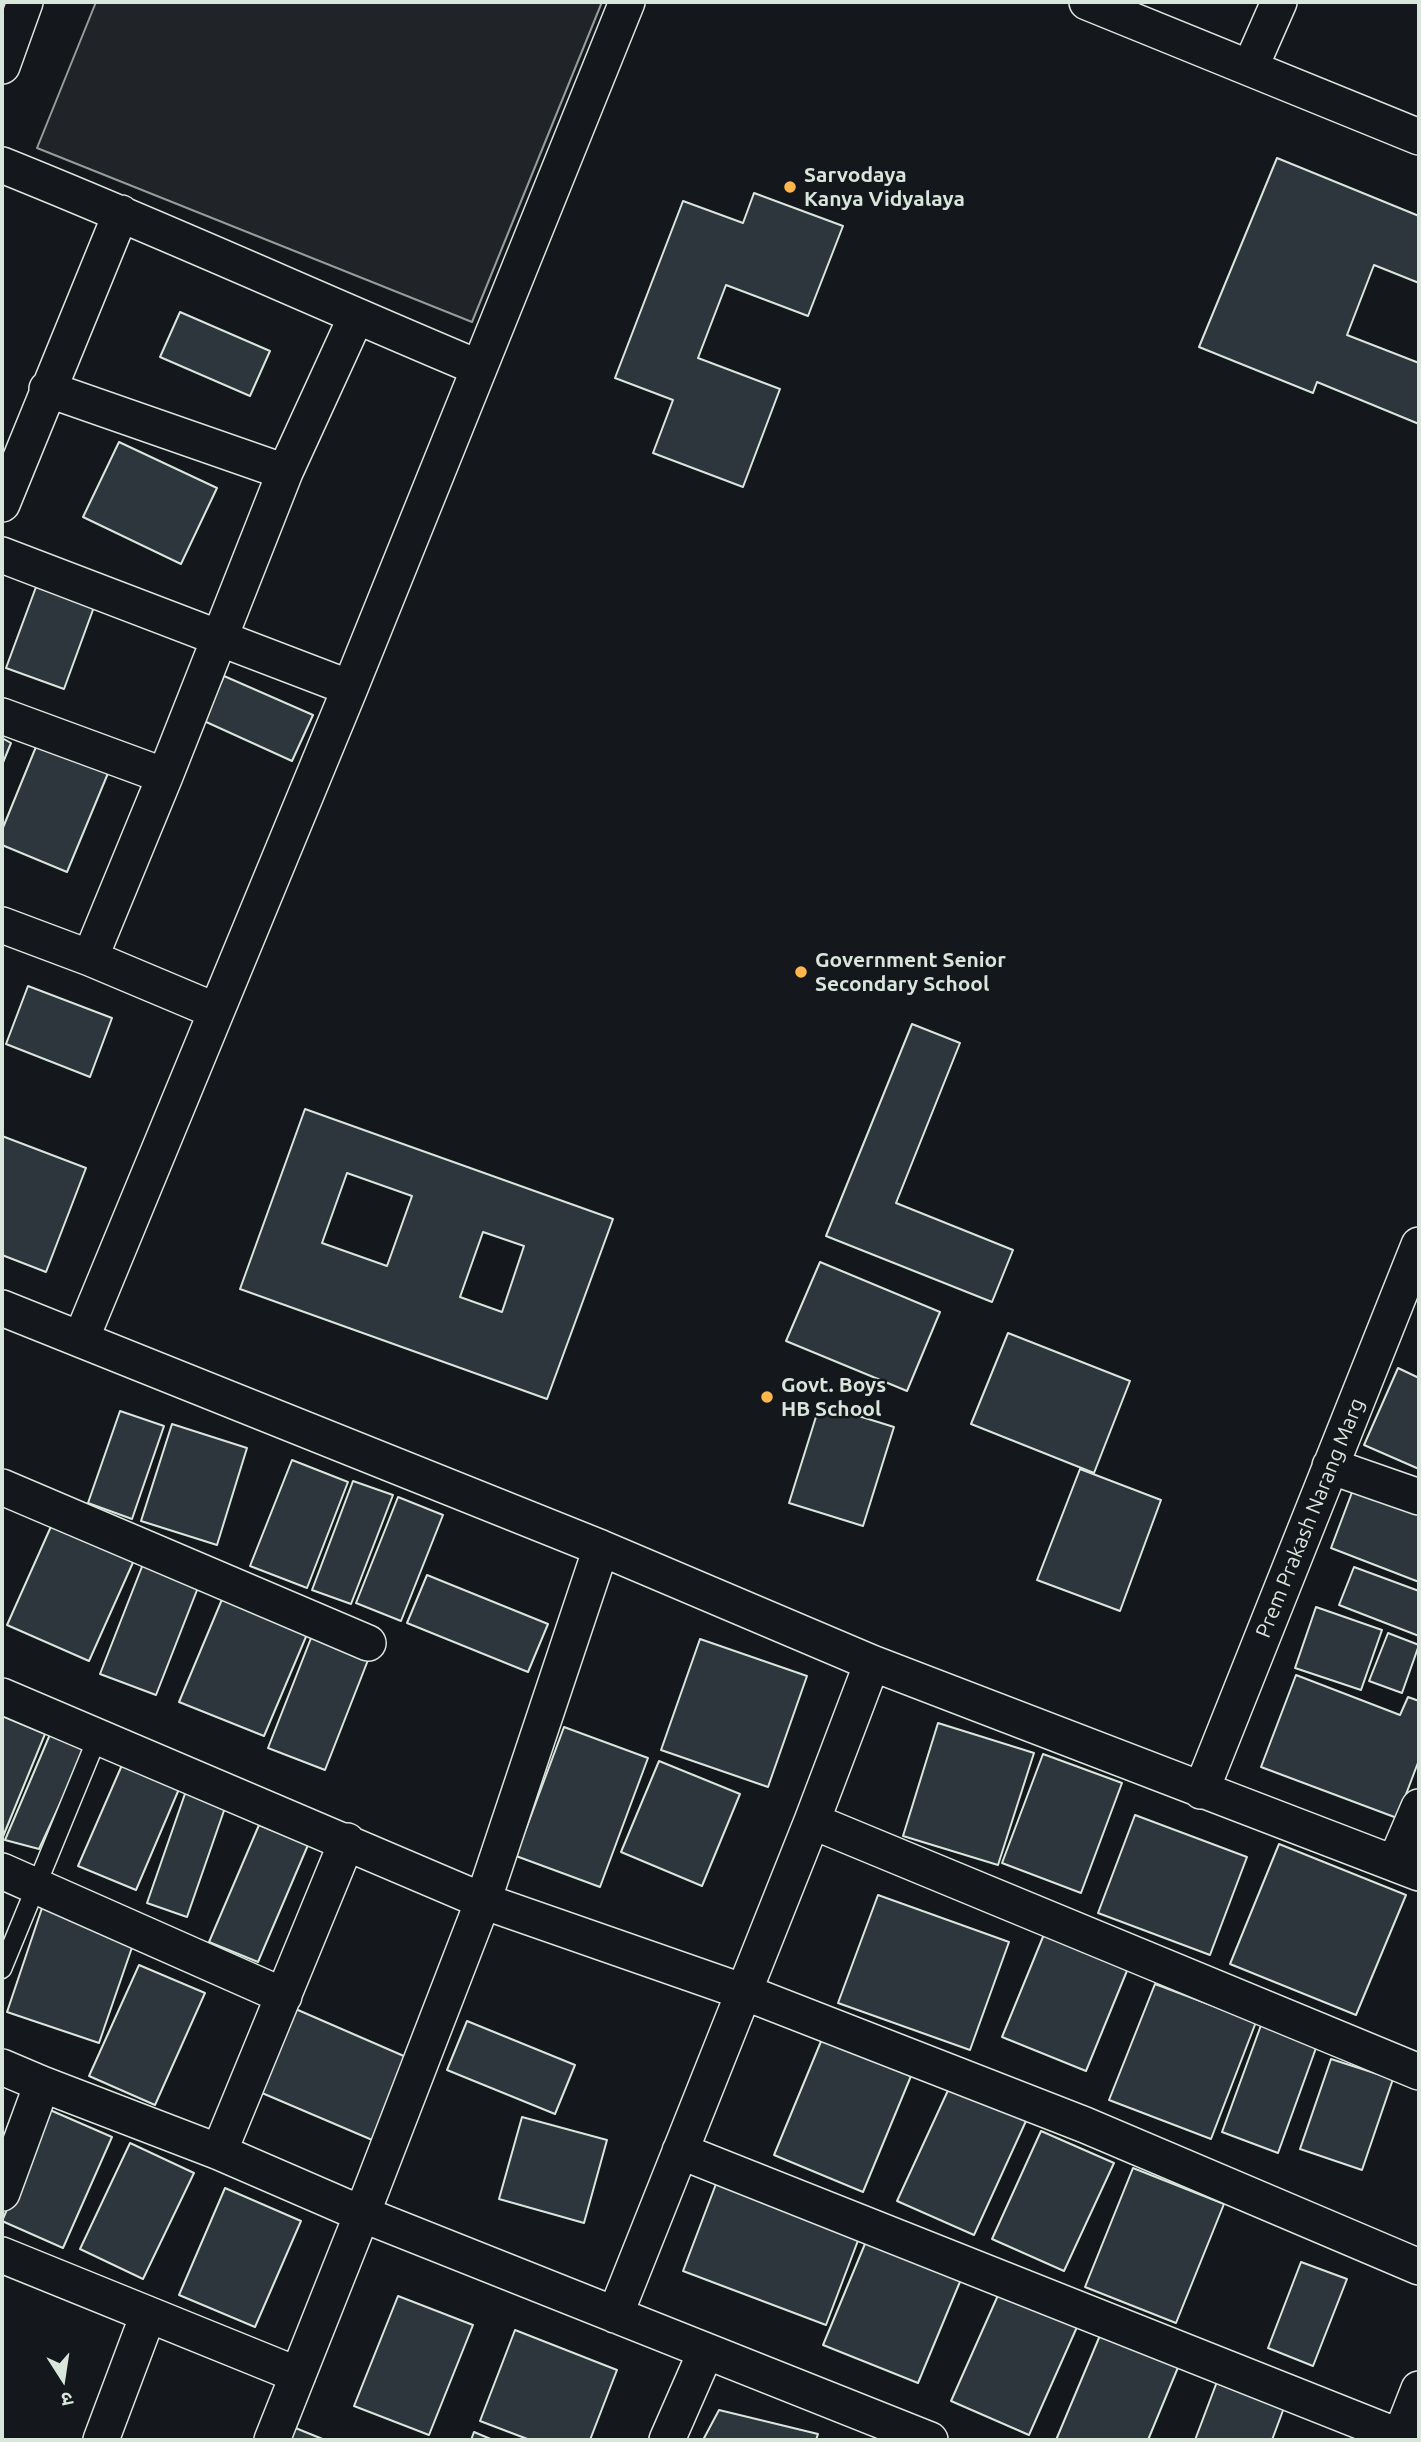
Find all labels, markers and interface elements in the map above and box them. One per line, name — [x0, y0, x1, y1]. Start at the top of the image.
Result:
place label: Sarvodaya Kanya Vidyalaya — [804, 162, 965, 212]
marker: Sarvodaya Kanya Vidyalaya — [782, 179, 798, 195]
place label: Government Senior Secondary School — [815, 947, 1006, 997]
marker: Government Senior Secondary School — [793, 964, 809, 980]
place label: Govt. Boys HB School — [781, 1372, 886, 1422]
marker: Govt. Boys HB School — [759, 1389, 775, 1405]
street label: Prem Prakash Narang Marg — [1250, 1395, 1370, 1641]
north arrow — [28, 2344, 98, 2414]
text: उ — [60, 2388, 75, 2411]

